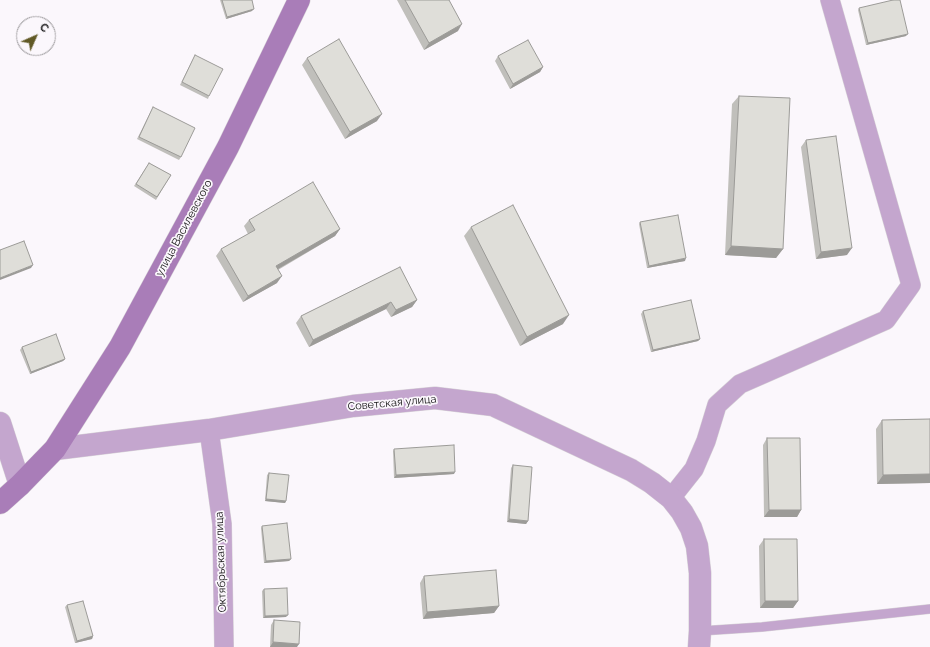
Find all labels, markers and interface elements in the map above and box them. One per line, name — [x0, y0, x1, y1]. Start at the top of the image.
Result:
north arrow — [16, 16, 56, 56]
text: С — [37, 21, 51, 35]
street label: улица Василевского — [153, 177, 215, 279]
street label: Советская улица — [347, 393, 437, 413]
street label: Октябрьская улица — [213, 511, 229, 613]

